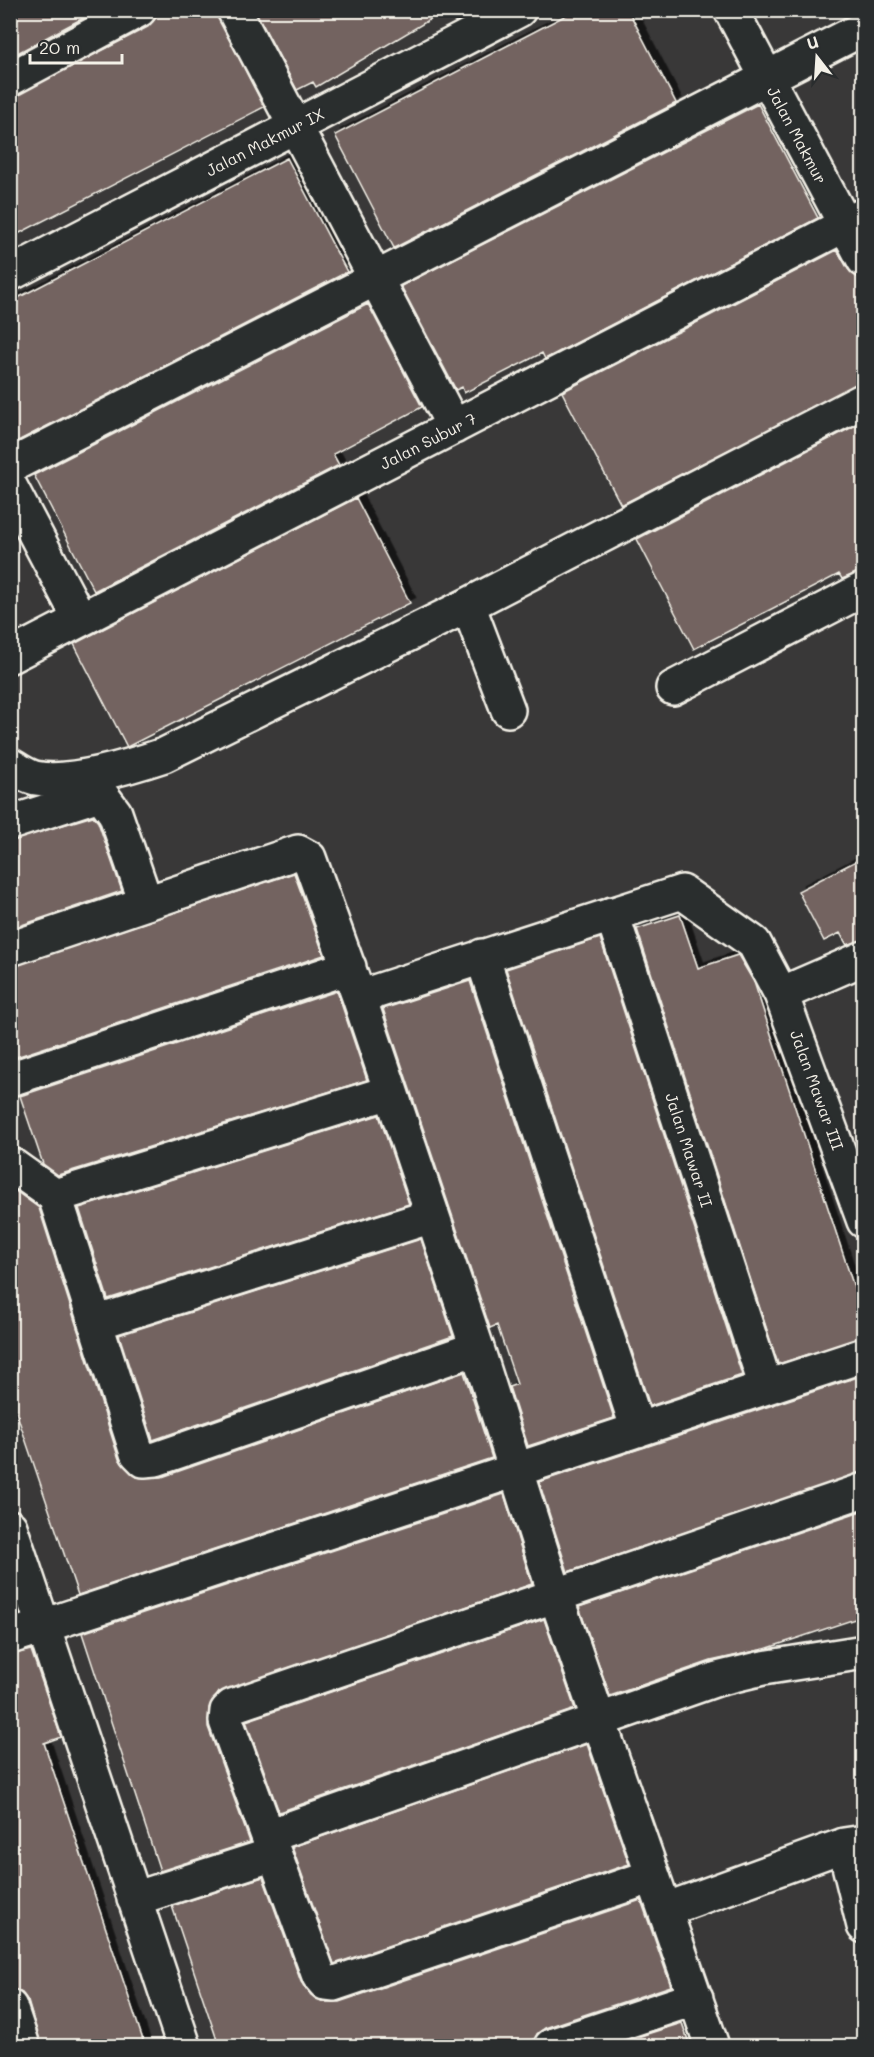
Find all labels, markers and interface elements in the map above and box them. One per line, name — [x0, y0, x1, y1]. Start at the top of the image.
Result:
scale bar — [30, 27, 122, 65]
north arrow — [787, 27, 847, 87]
text: U — [804, 30, 821, 54]
text: 20 m — [39, 35, 80, 59]
street label: Jalan Makmur — [763, 82, 832, 187]
street label: Jalan Makmur IX — [202, 103, 328, 180]
street label: Jalan Subur 7 — [376, 407, 480, 474]
street label: Jalan Mawar III — [786, 1027, 849, 1153]
street label: Jalan Mawar II — [661, 1090, 718, 1210]

